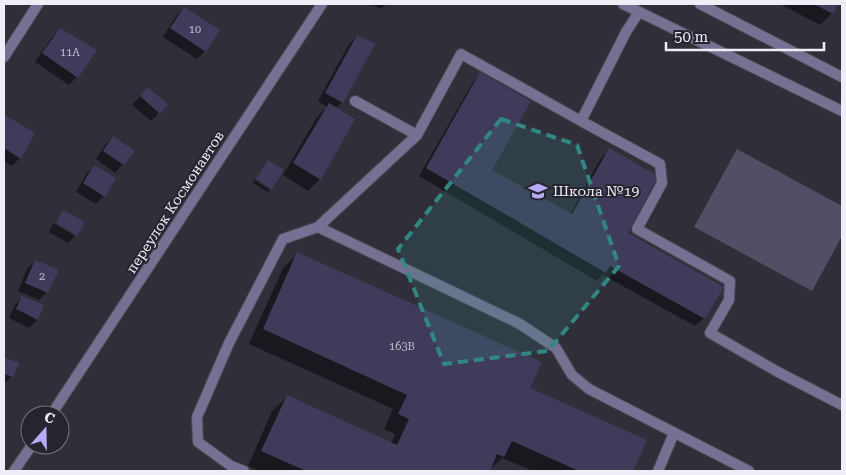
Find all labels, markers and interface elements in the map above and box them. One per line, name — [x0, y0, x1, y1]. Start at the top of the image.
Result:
scale bar — [666, 20, 824, 52]
house number: 10 — [189, 23, 201, 36]
text: 50 m — [674, 28, 709, 46]
house number: 11А — [60, 46, 80, 59]
street label: переулок Космонавтов — [123, 128, 227, 276]
school or university icon: Школа №19 — [527, 180, 549, 202]
place label: Школа №19 — [553, 183, 640, 199]
house number: 2 — [39, 270, 45, 283]
house number: 163В — [389, 340, 415, 353]
north arrow — [20, 405, 70, 455]
text: С — [42, 409, 57, 427]

